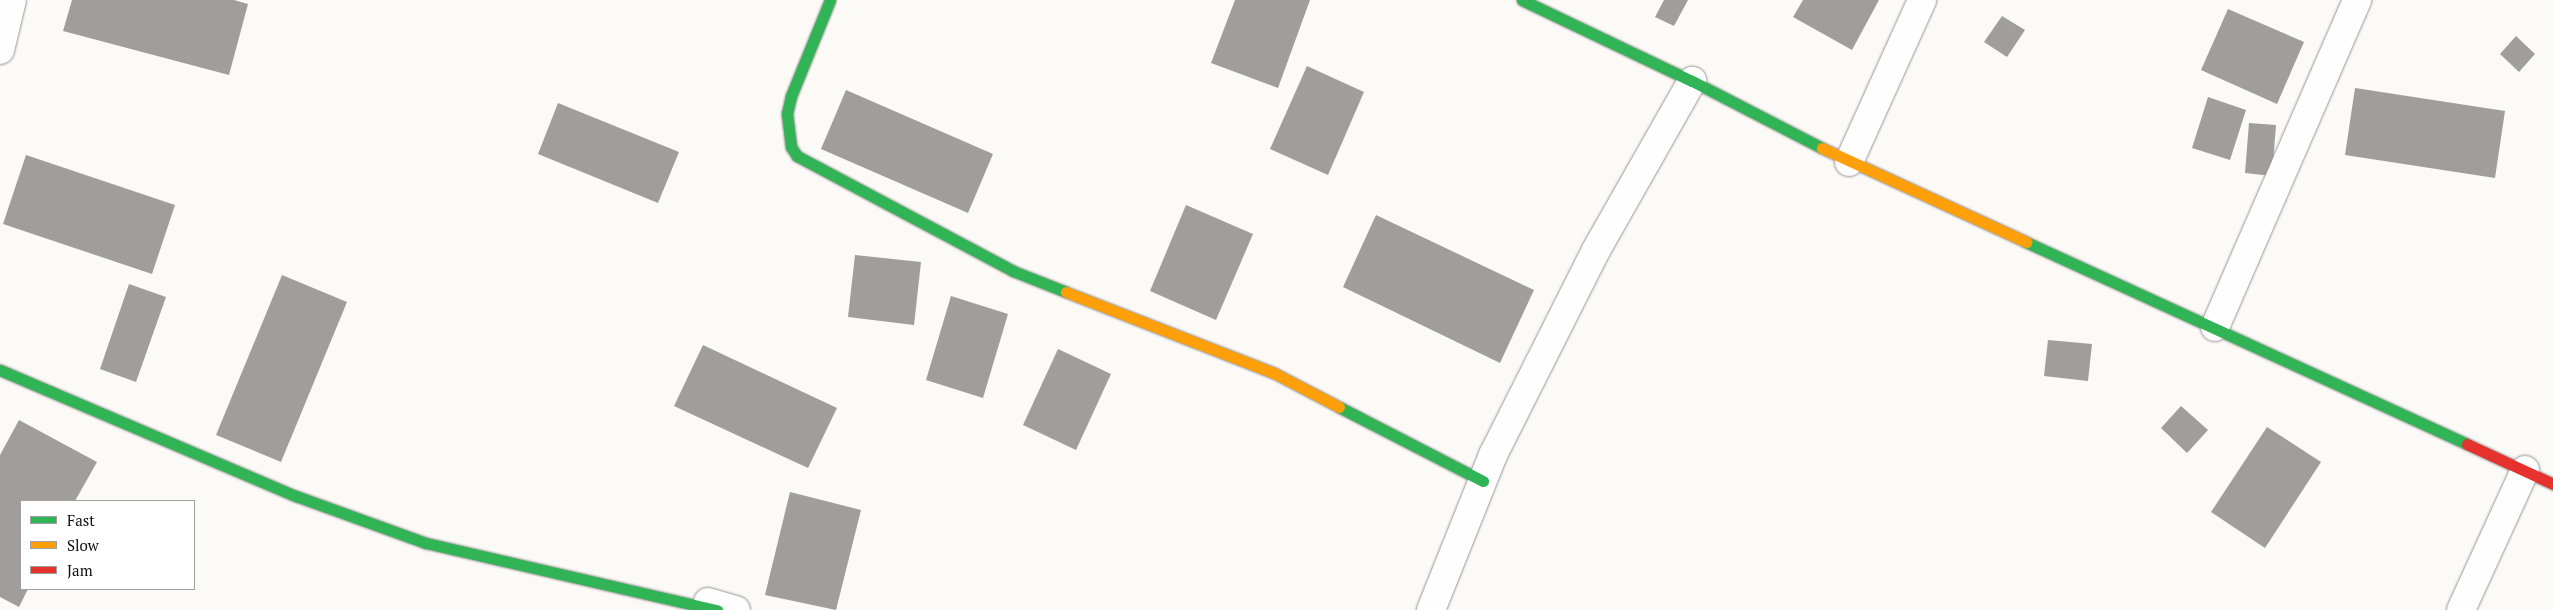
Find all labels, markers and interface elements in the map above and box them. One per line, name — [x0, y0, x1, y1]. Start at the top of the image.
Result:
legend — [20, 500, 195, 590]
text: Fast — [67, 510, 95, 530]
text: Slow — [67, 535, 99, 555]
text: Jam — [67, 560, 93, 580]

